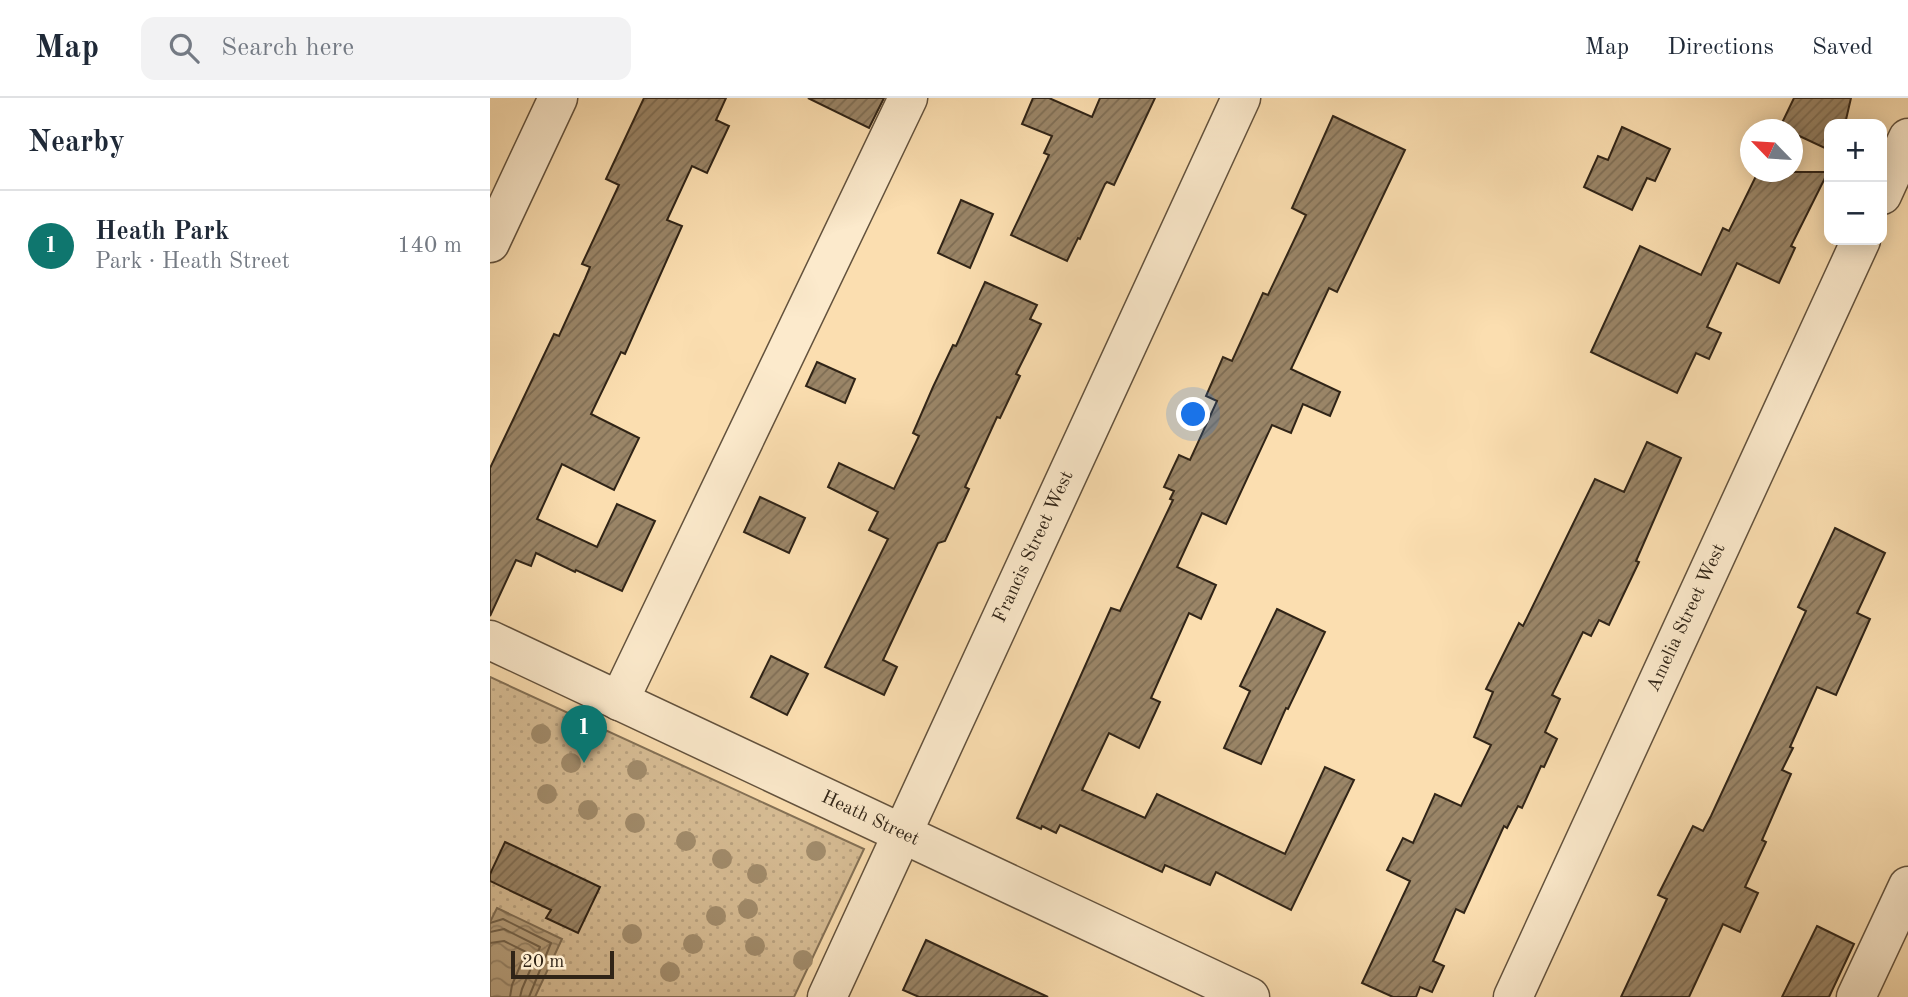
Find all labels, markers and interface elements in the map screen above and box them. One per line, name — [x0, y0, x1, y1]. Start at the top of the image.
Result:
search box — [141, 17, 631, 80]
icon: search — [165, 29, 203, 67]
text: Map — [35, 32, 99, 65]
text: Search here — [221, 35, 354, 61]
text: Map — [1585, 36, 1629, 60]
text: Directions — [1667, 36, 1774, 60]
text: Saved — [1812, 36, 1873, 60]
north arrow — [1740, 119, 1803, 182]
map controls — [1824, 119, 1887, 245]
button: + — [1824, 119, 1887, 182]
text: Nearby — [28, 128, 125, 158]
button: − — [1824, 182, 1887, 245]
text: Heath Park — [95, 219, 229, 245]
text: 1 — [44, 234, 58, 257]
text: 140 m — [397, 234, 462, 257]
text: Park · Heath Street — [95, 250, 290, 273]
your location — [1176, 397, 1210, 431]
street label: Francis Street West — [991, 468, 1077, 626]
street label: Amelia Street West — [1644, 541, 1730, 695]
pin: 1 — [561, 705, 607, 763]
street label: Heath Street — [818, 788, 922, 850]
scale bar — [511, 948, 614, 980]
text: 20 m — [522, 953, 564, 972]

